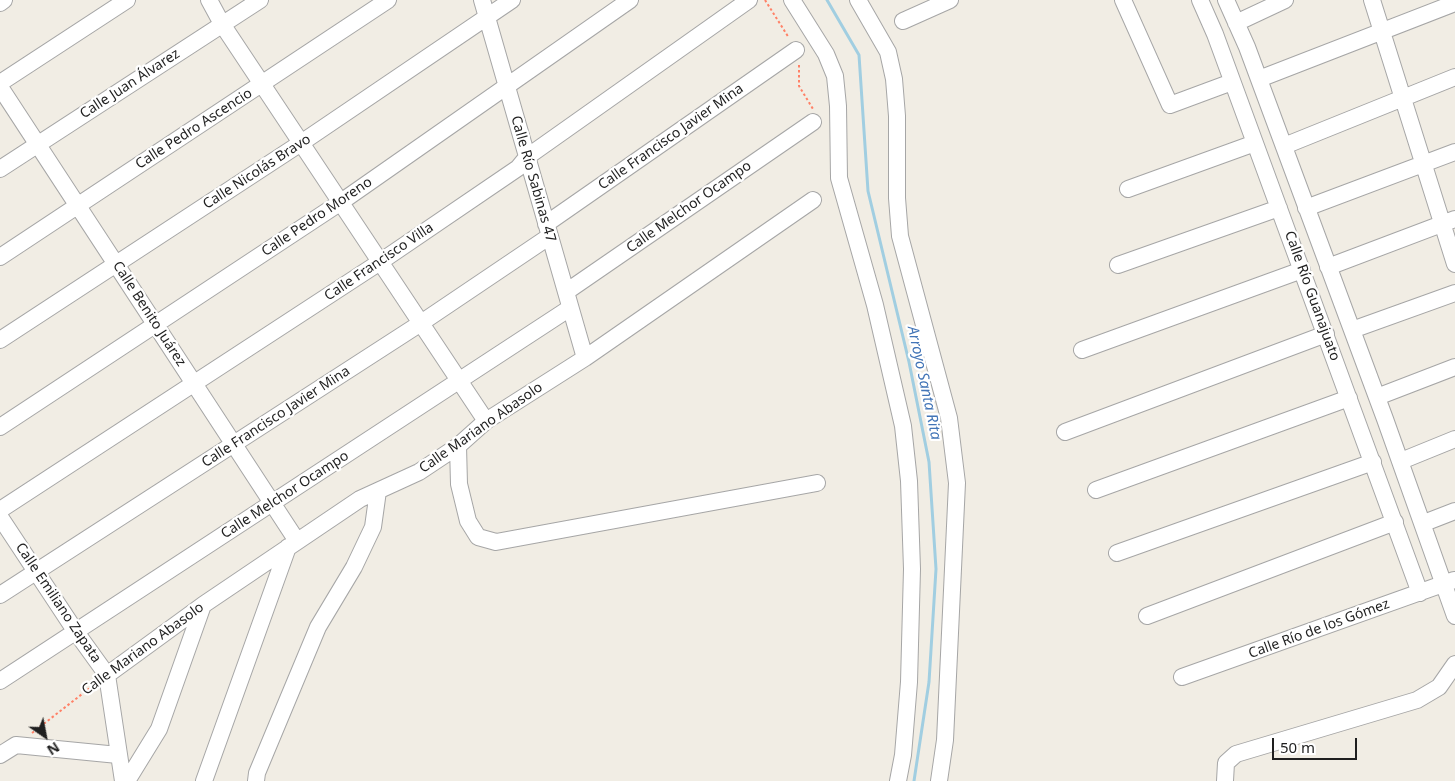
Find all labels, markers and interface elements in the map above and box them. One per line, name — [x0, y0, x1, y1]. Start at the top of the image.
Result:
street label: Calle Juan Álvarez — [77, 46, 183, 122]
street label: Calle Francisco Javier Mina — [595, 80, 747, 194]
street label: Calle Pedro Ascencio — [132, 85, 256, 173]
street label: Calle Río Sabinas 47 — [507, 114, 559, 244]
street label: Calle Nicolás Bravo — [200, 131, 314, 213]
street label: Calle Melchor Ocampo — [623, 157, 755, 257]
street label: Calle Pedro Moreno — [259, 174, 375, 260]
street label: Calle Francisco Villa — [321, 219, 437, 305]
street label: Calle Río Guanajuato — [1281, 229, 1343, 363]
street label: Calle Benito Juárez — [109, 258, 189, 370]
water label: Arroyo Santa Rita — [903, 325, 945, 441]
street label: Calle Francisco Javier Mina — [199, 363, 353, 471]
street label: Calle Mariano Abasolo — [416, 379, 546, 477]
street label: Calle Melchor Ocampo — [218, 447, 352, 543]
street label: Calle Emiliano Zapata — [12, 540, 104, 666]
street label: Calle Río de los Gómez — [1246, 596, 1392, 662]
street label: Calle Mariano Abasolo — [79, 599, 207, 699]
north arrow — [20, 711, 70, 761]
scale bar — [1275, 728, 1360, 760]
text: 50 m — [1280, 737, 1315, 757]
text: N — [43, 738, 63, 760]

